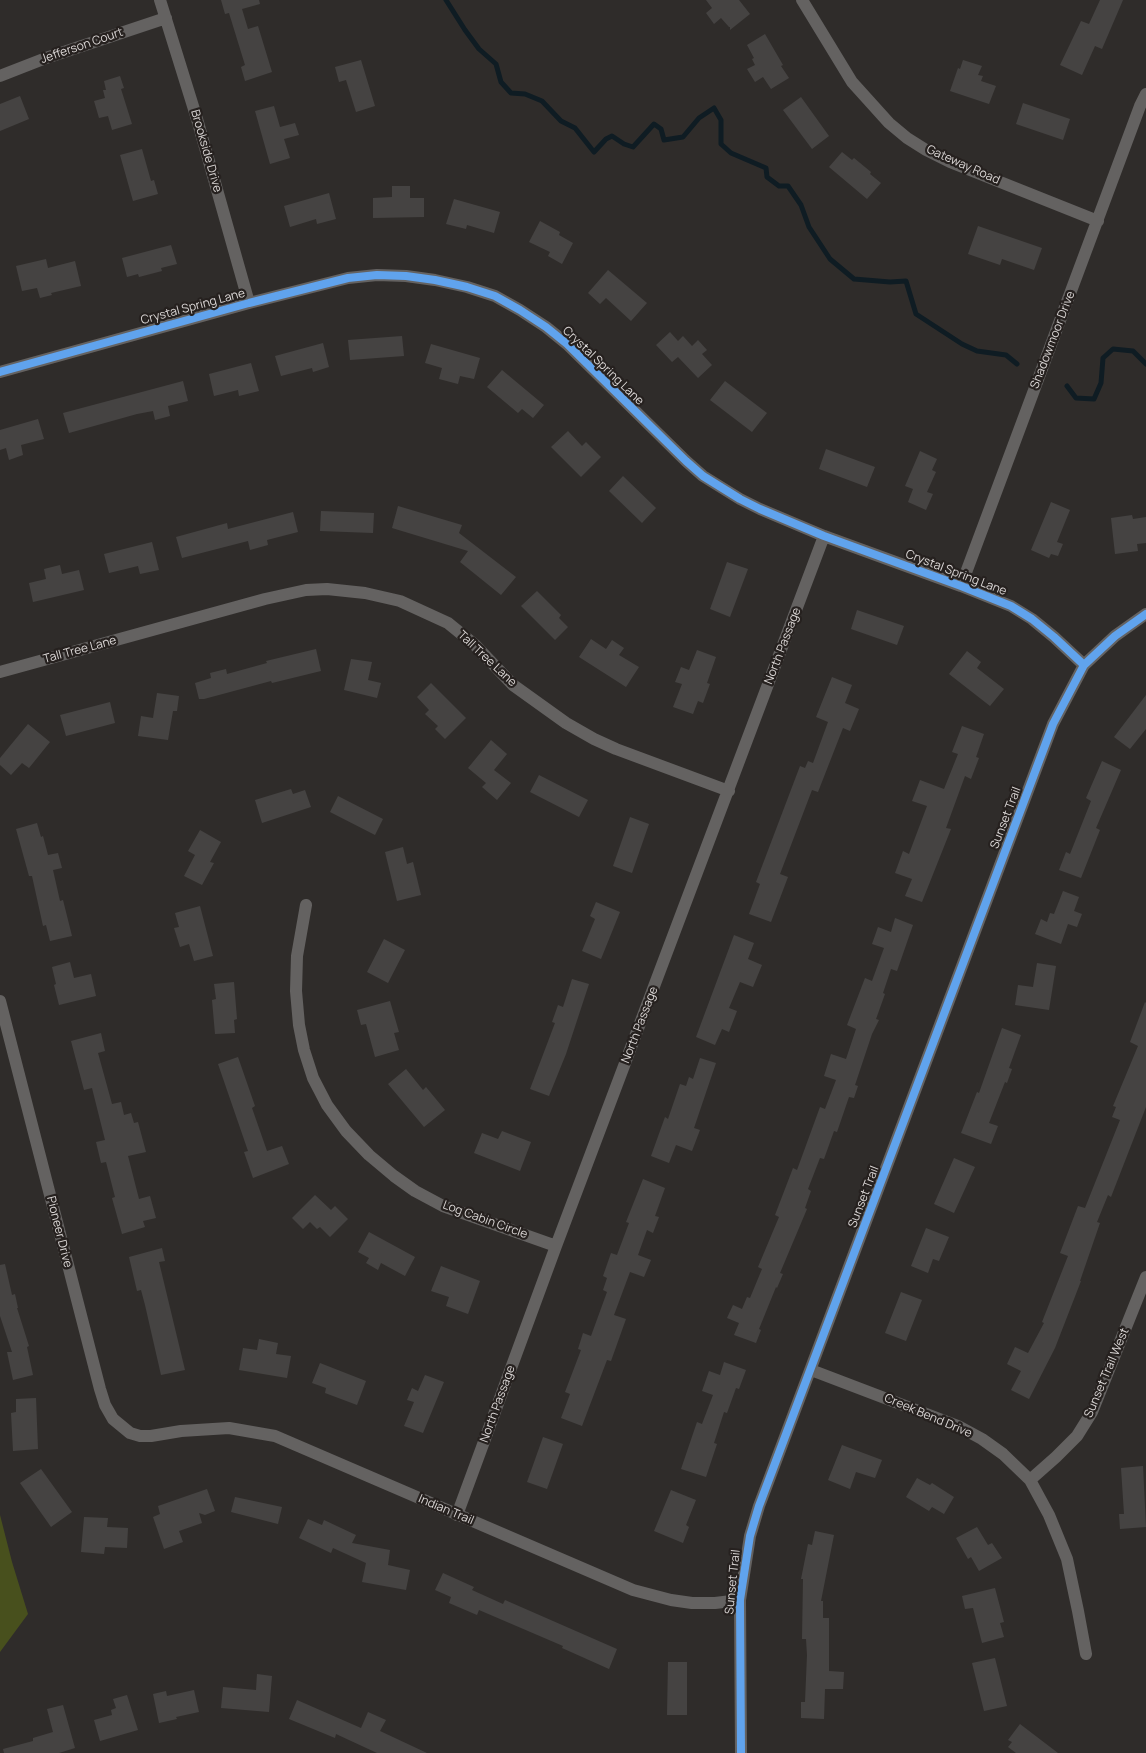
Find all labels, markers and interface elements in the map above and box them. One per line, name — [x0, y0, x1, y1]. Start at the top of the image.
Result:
street label: Jefferson Court — [39, 25, 125, 67]
street label: Brookside Drive — [187, 108, 225, 194]
street label: Gateway Road — [924, 142, 1002, 188]
street label: Crystal Spring Lane — [139, 286, 247, 328]
street label: Shadowmoor Drive — [1028, 289, 1078, 391]
street label: Crystal Spring Lane — [559, 324, 647, 408]
street label: Crystal Spring Lane — [903, 547, 1009, 599]
street label: North Passage — [762, 606, 804, 686]
street label: Tall Tree Lane — [455, 628, 519, 690]
street label: Tall Tree Lane — [42, 633, 118, 667]
street label: Sunset Trail — [988, 785, 1024, 851]
street label: North Passage — [619, 985, 661, 1065]
street label: Sunset Trail — [846, 1164, 882, 1230]
street label: Pioneer Drive — [43, 1195, 75, 1269]
street label: Log Cabin Circle — [441, 1198, 529, 1242]
street label: Sunset Trail West — [1082, 1326, 1132, 1420]
street label: North Passage — [477, 1363, 519, 1445]
street label: Creek Bend Drive — [882, 1391, 974, 1441]
street label: Indian Trail — [416, 1492, 476, 1528]
street label: Sunset Trail — [722, 1549, 744, 1615]

